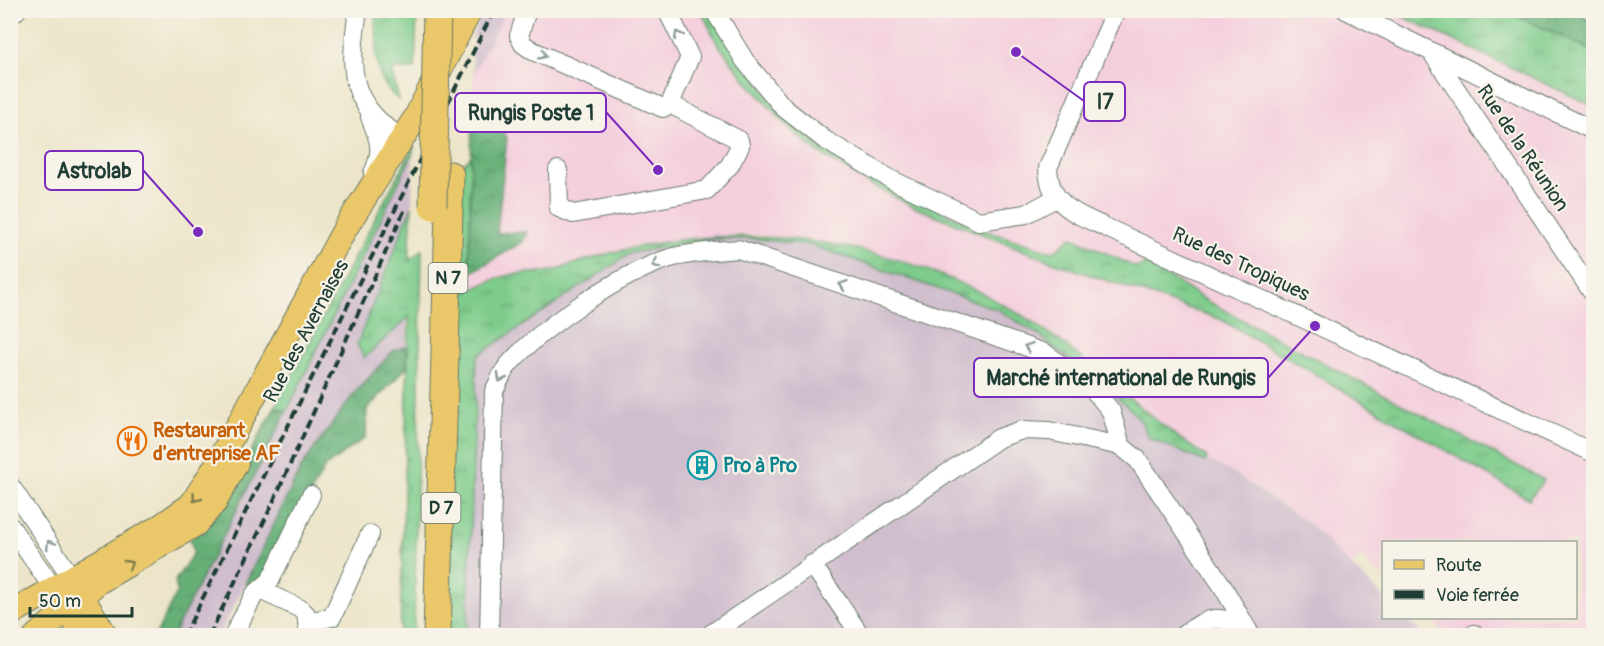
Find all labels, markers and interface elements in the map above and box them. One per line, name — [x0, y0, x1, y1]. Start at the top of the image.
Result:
one-way arrow — [674, 30, 686, 41]
one-way arrow — [536, 48, 547, 60]
street label: Rue de la Réunion — [1471, 80, 1575, 216]
callout: I7 — [1084, 82, 1125, 121]
text: I7 — [1096, 89, 1114, 116]
callout: Rungis Poste 1 — [455, 93, 606, 132]
text: Rungis Poste 1 — [468, 100, 594, 127]
callout: Astrolab — [45, 151, 143, 190]
text: Astrolab — [57, 158, 131, 185]
street label: Rue des Tropiques — [1168, 221, 1314, 307]
street label: Rue des Avernaises — [258, 255, 354, 407]
one-way arrow — [651, 257, 662, 269]
road number: N 7 — [428, 263, 468, 293]
one-way arrow — [838, 279, 849, 292]
one-way arrow — [1023, 342, 1034, 354]
callout: Marché international de Rungis — [974, 358, 1268, 397]
text: Marché international de Rungis — [986, 365, 1256, 392]
one-way arrow — [497, 372, 508, 382]
place label: Restaurant d'entreprise AF — [153, 418, 280, 466]
restaurant icon: Restaurant d'entreprise AF — [116, 425, 148, 457]
building icon: Pro à Pro — [686, 449, 718, 481]
place label: Pro à Pro — [723, 453, 797, 478]
one-way arrow — [192, 492, 203, 503]
road number: D 7 — [422, 493, 460, 523]
one-way arrow — [46, 540, 57, 551]
legend — [1382, 541, 1577, 619]
text: Route — [1436, 554, 1481, 577]
one-way arrow — [123, 560, 133, 572]
scale bar — [30, 580, 132, 618]
text: Voie ferrée — [1436, 584, 1519, 607]
text: 50 m — [39, 590, 81, 613]

